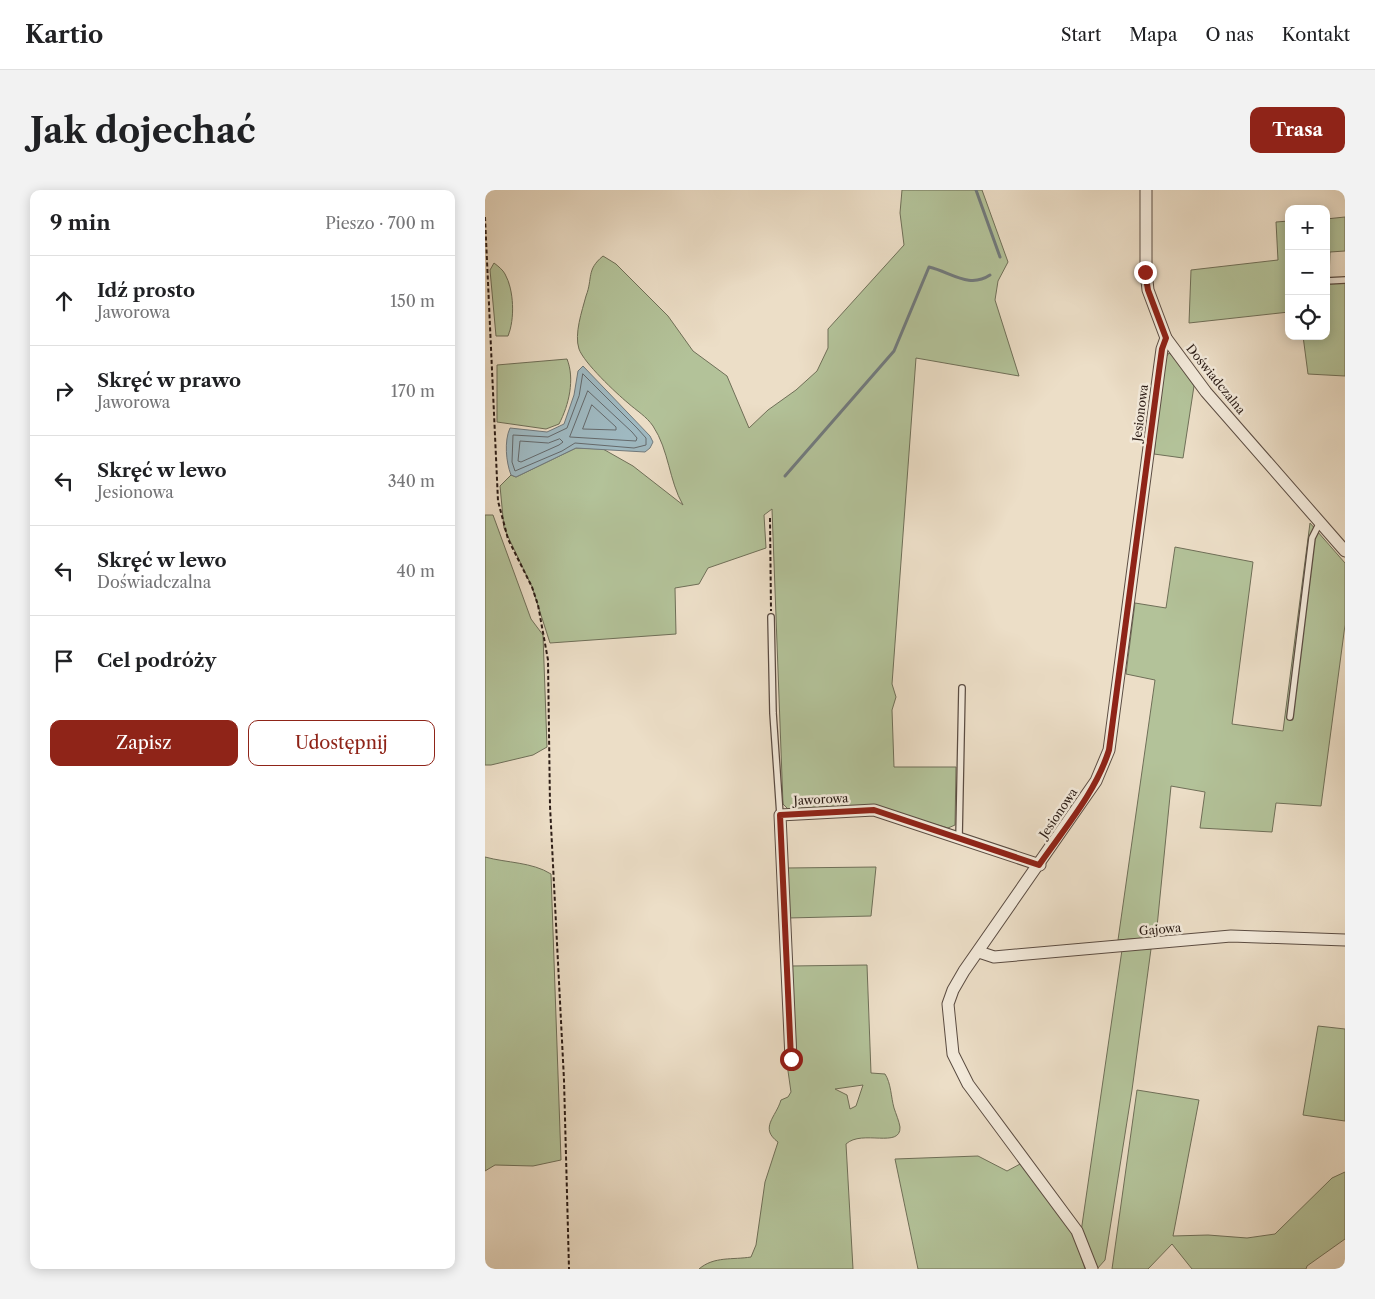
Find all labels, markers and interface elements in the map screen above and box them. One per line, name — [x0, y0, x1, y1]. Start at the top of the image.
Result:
text: Kartio — [25, 20, 103, 49]
text: Start — [1061, 24, 1101, 46]
text: Mapa — [1129, 24, 1177, 46]
text: O nas — [1205, 24, 1254, 46]
text: Kontakt — [1282, 24, 1350, 46]
button: Trasa — [1250, 107, 1345, 153]
text: Jak dojechać — [30, 109, 256, 152]
map controls — [1285, 205, 1330, 340]
button: + — [1285, 205, 1330, 250]
text: 9 min — [50, 210, 111, 235]
text: Pieszo · 700 m — [325, 213, 435, 233]
button: − — [1285, 250, 1330, 295]
route end — [1134, 261, 1157, 284]
text: Idź prosto — [97, 279, 195, 302]
icon: ahead — [50, 287, 78, 315]
text: 150 m — [390, 291, 435, 311]
button: locate — [1285, 295, 1330, 340]
text: Jaworowa — [97, 302, 170, 322]
street label: Doświadczalna — [1183, 341, 1249, 418]
text: Skręć w prawo — [97, 369, 241, 392]
icon: right — [50, 377, 78, 405]
text: 170 m — [391, 381, 435, 401]
street label: Jesionowa — [1129, 383, 1151, 444]
text: Jaworowa — [97, 392, 170, 412]
text: Skręć w lewo — [97, 459, 227, 482]
icon: left — [50, 467, 78, 495]
text: 340 m — [388, 471, 435, 491]
text: Jesionowa — [97, 482, 174, 502]
text: Skręć w lewo — [97, 549, 227, 572]
icon: left — [50, 557, 78, 585]
text: 40 m — [396, 561, 435, 581]
text: Doświadczalna — [97, 572, 211, 592]
icon: arrive — [50, 647, 78, 675]
text: Cel podróży — [97, 649, 216, 672]
button: Zapisz — [50, 720, 238, 766]
button: Udostępnij — [248, 720, 435, 766]
street label: Jesionowa — [1035, 784, 1081, 843]
street label: Jaworowa — [791, 790, 849, 808]
street label: Gajowa — [1138, 920, 1182, 938]
route start — [780, 1048, 803, 1071]

